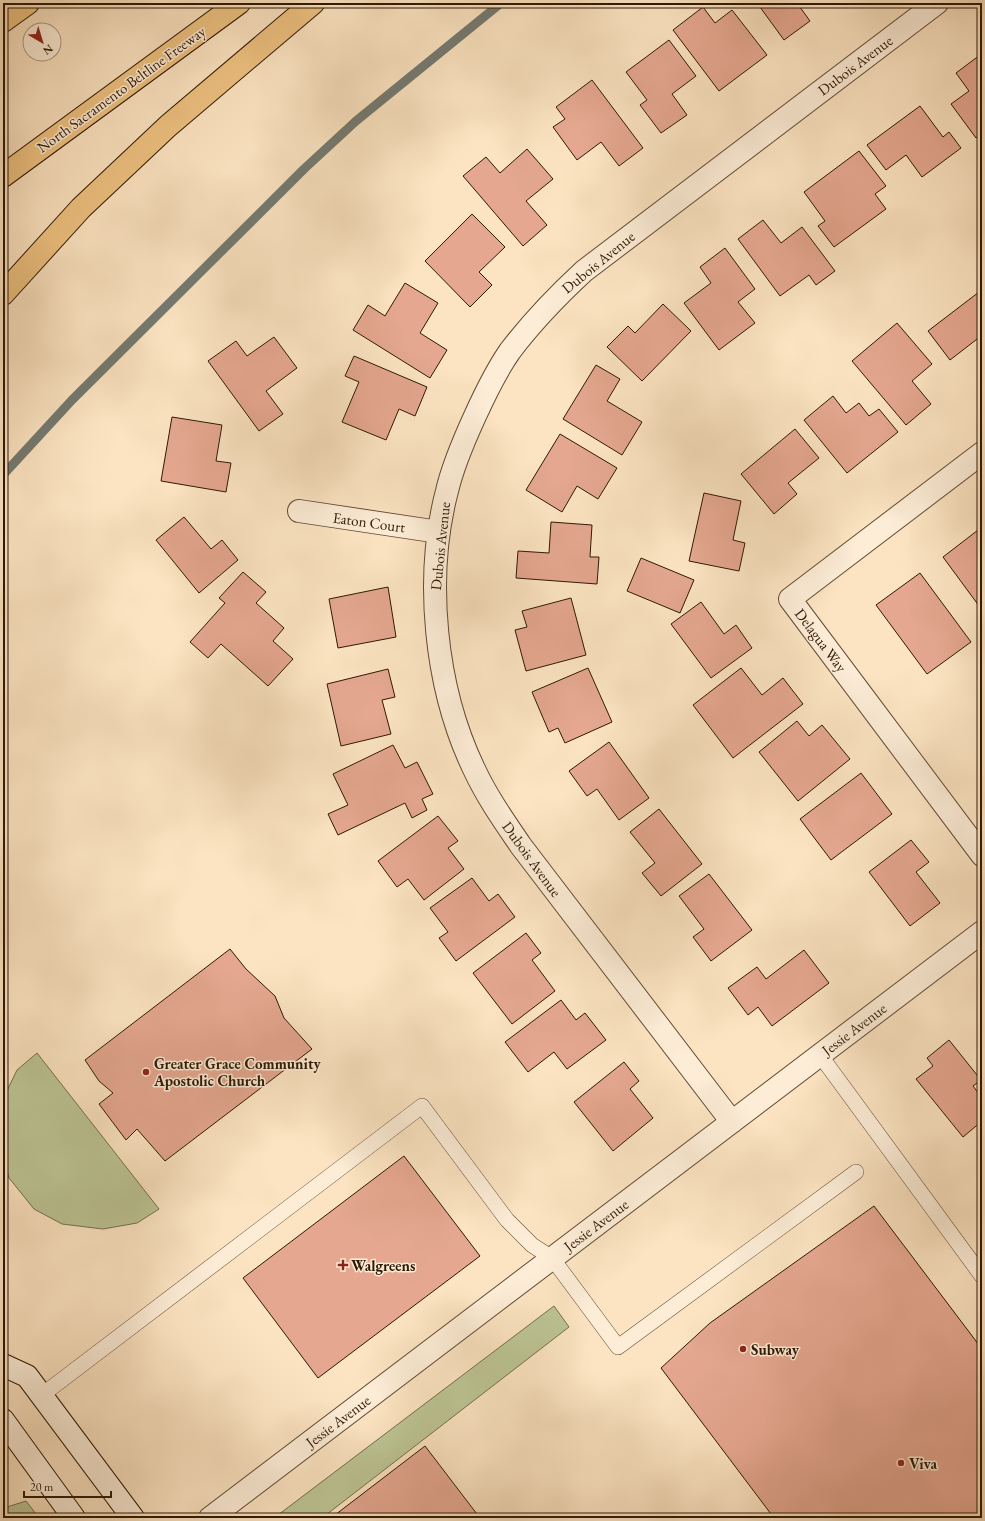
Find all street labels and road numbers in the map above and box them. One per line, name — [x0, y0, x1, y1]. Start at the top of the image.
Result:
street label: North Sacramento Beltline Freeway — [33, 22, 209, 156]
street label: Dubois Avenue — [814, 31, 896, 99]
street label: Dubois Avenue — [557, 227, 639, 297]
street label: Dubois Avenue — [426, 501, 454, 591]
street label: Eaton Court — [332, 508, 407, 537]
street label: Delagua Way — [791, 604, 851, 676]
street label: Dubois Avenue — [498, 817, 566, 901]
street label: Jessie Avenue — [816, 998, 890, 1061]
street label: Jessie Avenue — [558, 1194, 632, 1257]
street label: Jessie Avenue — [300, 1390, 374, 1453]

